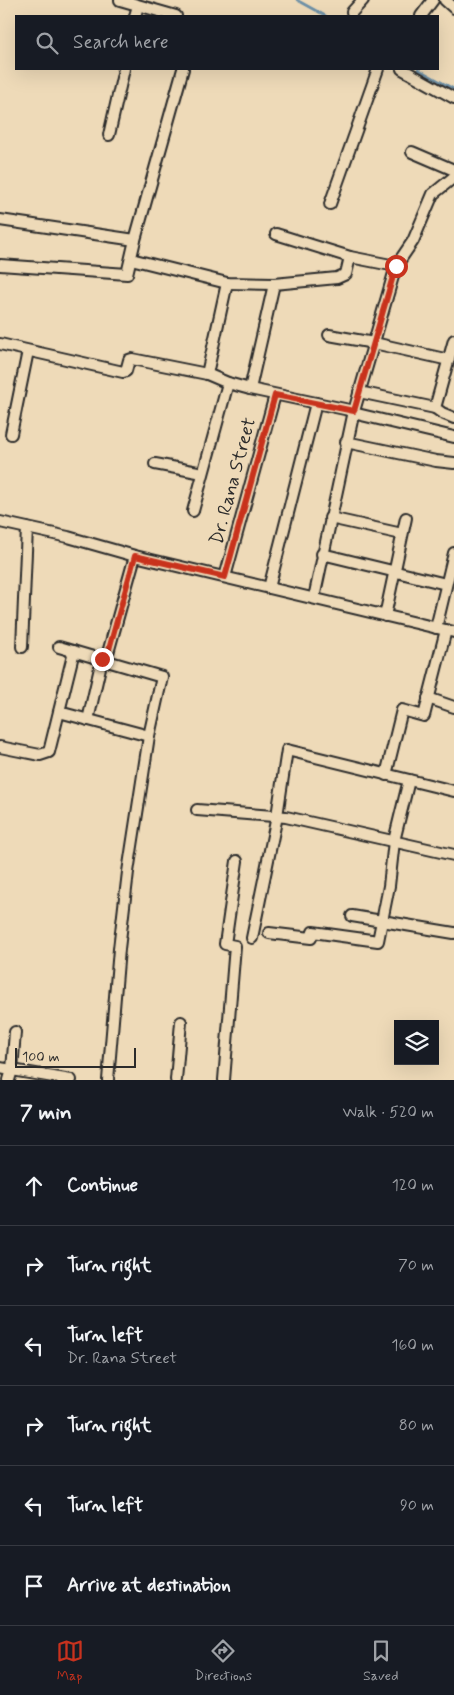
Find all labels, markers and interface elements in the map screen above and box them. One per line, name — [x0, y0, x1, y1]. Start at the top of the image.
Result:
search box — [15, 15, 439, 70]
icon: search — [33, 29, 61, 57]
text: Search here — [73, 30, 169, 55]
route start — [385, 255, 408, 278]
street label: Dr. Rana Street — [204, 415, 262, 547]
route end — [91, 648, 114, 671]
map controls — [394, 1020, 439, 1065]
button: layers — [394, 1020, 439, 1065]
scale bar — [15, 1045, 136, 1068]
text: 100 m — [22, 1048, 60, 1066]
text: 7 min — [20, 1099, 72, 1127]
text: Walk · 520 m — [342, 1102, 434, 1123]
icon: ahead — [20, 1172, 48, 1200]
text: Continue — [67, 1173, 138, 1198]
text: 120 m — [392, 1175, 434, 1196]
icon: right — [20, 1252, 48, 1280]
text: Turn right — [67, 1253, 151, 1278]
text: 70 m — [398, 1255, 434, 1276]
text: Turn left — [67, 1323, 143, 1348]
icon: left — [20, 1332, 48, 1360]
text: 160 m — [391, 1335, 434, 1356]
text: Dr. Rana Street — [67, 1348, 177, 1369]
icon: right — [20, 1412, 48, 1440]
text: Turn right — [67, 1413, 151, 1438]
text: 80 m — [399, 1415, 434, 1436]
icon: left — [20, 1492, 48, 1520]
text: Turn left — [67, 1493, 143, 1518]
text: 90 m — [400, 1495, 434, 1516]
icon: arrive — [20, 1572, 48, 1600]
text: Arrive at destination — [67, 1573, 231, 1598]
tab: Map — [56, 1637, 84, 1685]
tab: Directions — [195, 1637, 252, 1685]
tab: Saved — [363, 1637, 398, 1685]

